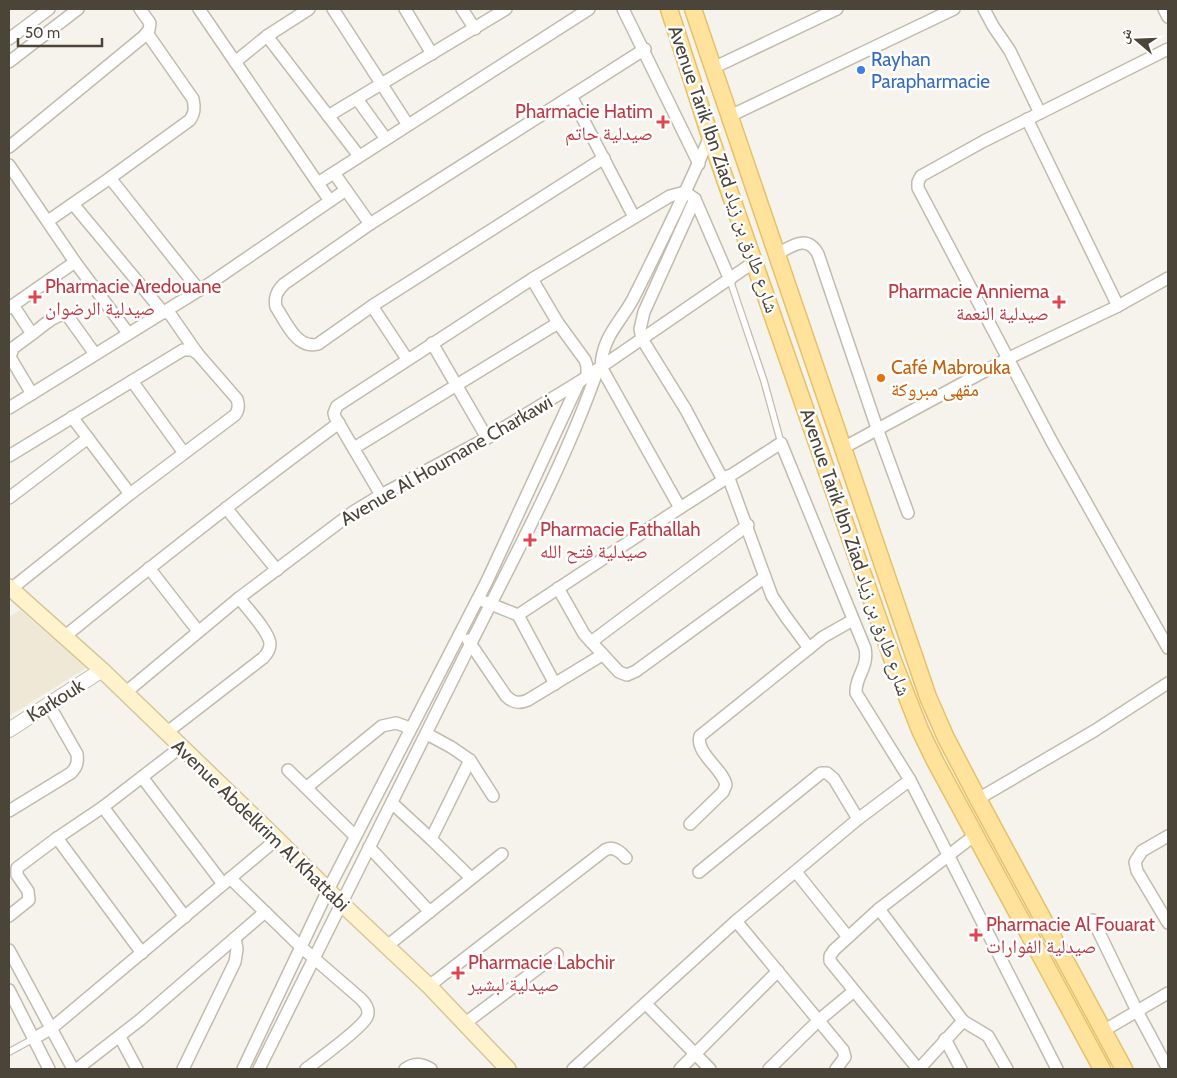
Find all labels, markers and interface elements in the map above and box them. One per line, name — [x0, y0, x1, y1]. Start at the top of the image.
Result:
scale bar — [18, 15, 101, 47]
north arrow — [1112, 15, 1162, 65]
street label: Avenue Tarik Ibn Ziad شارع طارق بن زياد — [663, 22, 784, 316]
text: 50 m — [25, 24, 60, 42]
text: ش — [1114, 26, 1136, 46]
place label: Rayhan Parapharmacie — [871, 48, 990, 93]
marker: Rayhan Parapharmacie — [855, 64, 867, 76]
place label: Pharmacie Hatim صيدلية حاتم — [515, 100, 653, 146]
marker: Pharmacie Hatim صيدلية حاتم — [657, 116, 669, 128]
place label: Pharmacie Aredouane صيدلية الرضوان — [45, 275, 222, 320]
place label: Pharmacie Anniema صيدلية النعمة — [888, 280, 1049, 325]
marker: Pharmacie Aredouane صيدلية الرضوان — [29, 291, 41, 303]
marker: Pharmacie Anniema صيدلية النعمة — [1053, 296, 1065, 308]
place label: Café Mabrouka مقهى مبروكة — [891, 356, 1011, 401]
marker: Café Mabrouka مقهى مبروكة — [875, 372, 887, 384]
street label: Avenue Al Houmane Charkawi — [336, 390, 556, 531]
street label: Avenue Tarik Ibn Ziad شارع طارق بن زياد — [795, 405, 916, 699]
place label: Pharmacie Fathallah صيدلية فتح الله — [540, 518, 701, 564]
marker: Pharmacie Fathallah صيدلية فتح الله — [524, 534, 536, 546]
street label: Karkouk — [23, 674, 88, 727]
street label: Avenue Abdelkrim Al Khattabi — [167, 734, 354, 916]
place label: Pharmacie Al Fouarat صيدلية الفوارات — [986, 913, 1155, 958]
marker: Pharmacie Al Fouarat صيدلية الفوارات — [970, 929, 982, 941]
place label: Pharmacie Labchir صيدلية لبشير — [467, 951, 615, 996]
marker: Pharmacie Labchir صيدلية لبشير — [452, 967, 464, 979]

